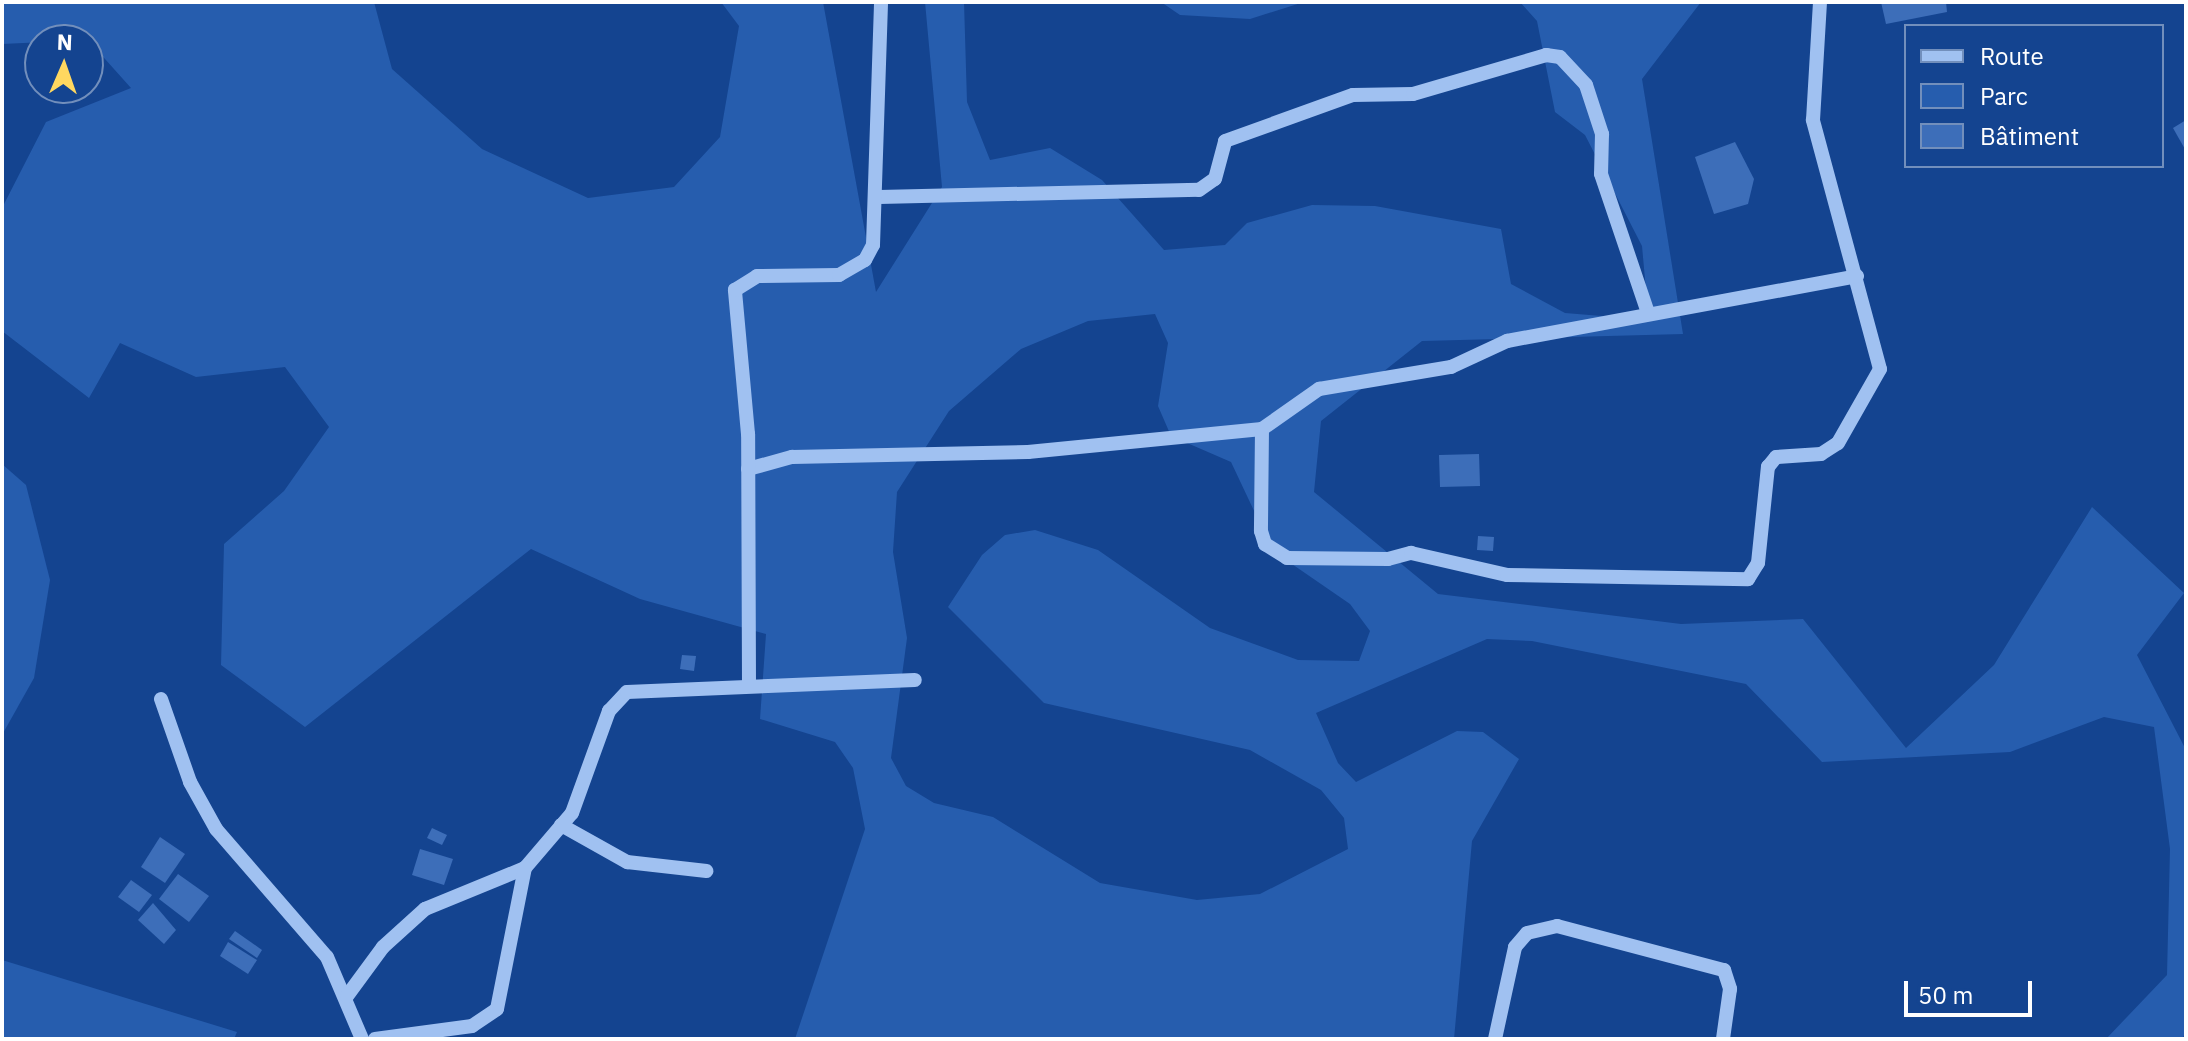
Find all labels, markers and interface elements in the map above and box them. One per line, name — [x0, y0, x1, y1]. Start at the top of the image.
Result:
north arrow — [24, 24, 104, 104]
legend — [1904, 24, 2164, 168]
text: N — [56, 27, 73, 56]
text: Route — [1980, 40, 2044, 72]
text: Parc — [1980, 80, 2028, 112]
text: Bâtiment — [1980, 120, 2079, 152]
scale bar — [1908, 965, 2036, 1015]
text: 50 m — [1918, 979, 1973, 1011]

